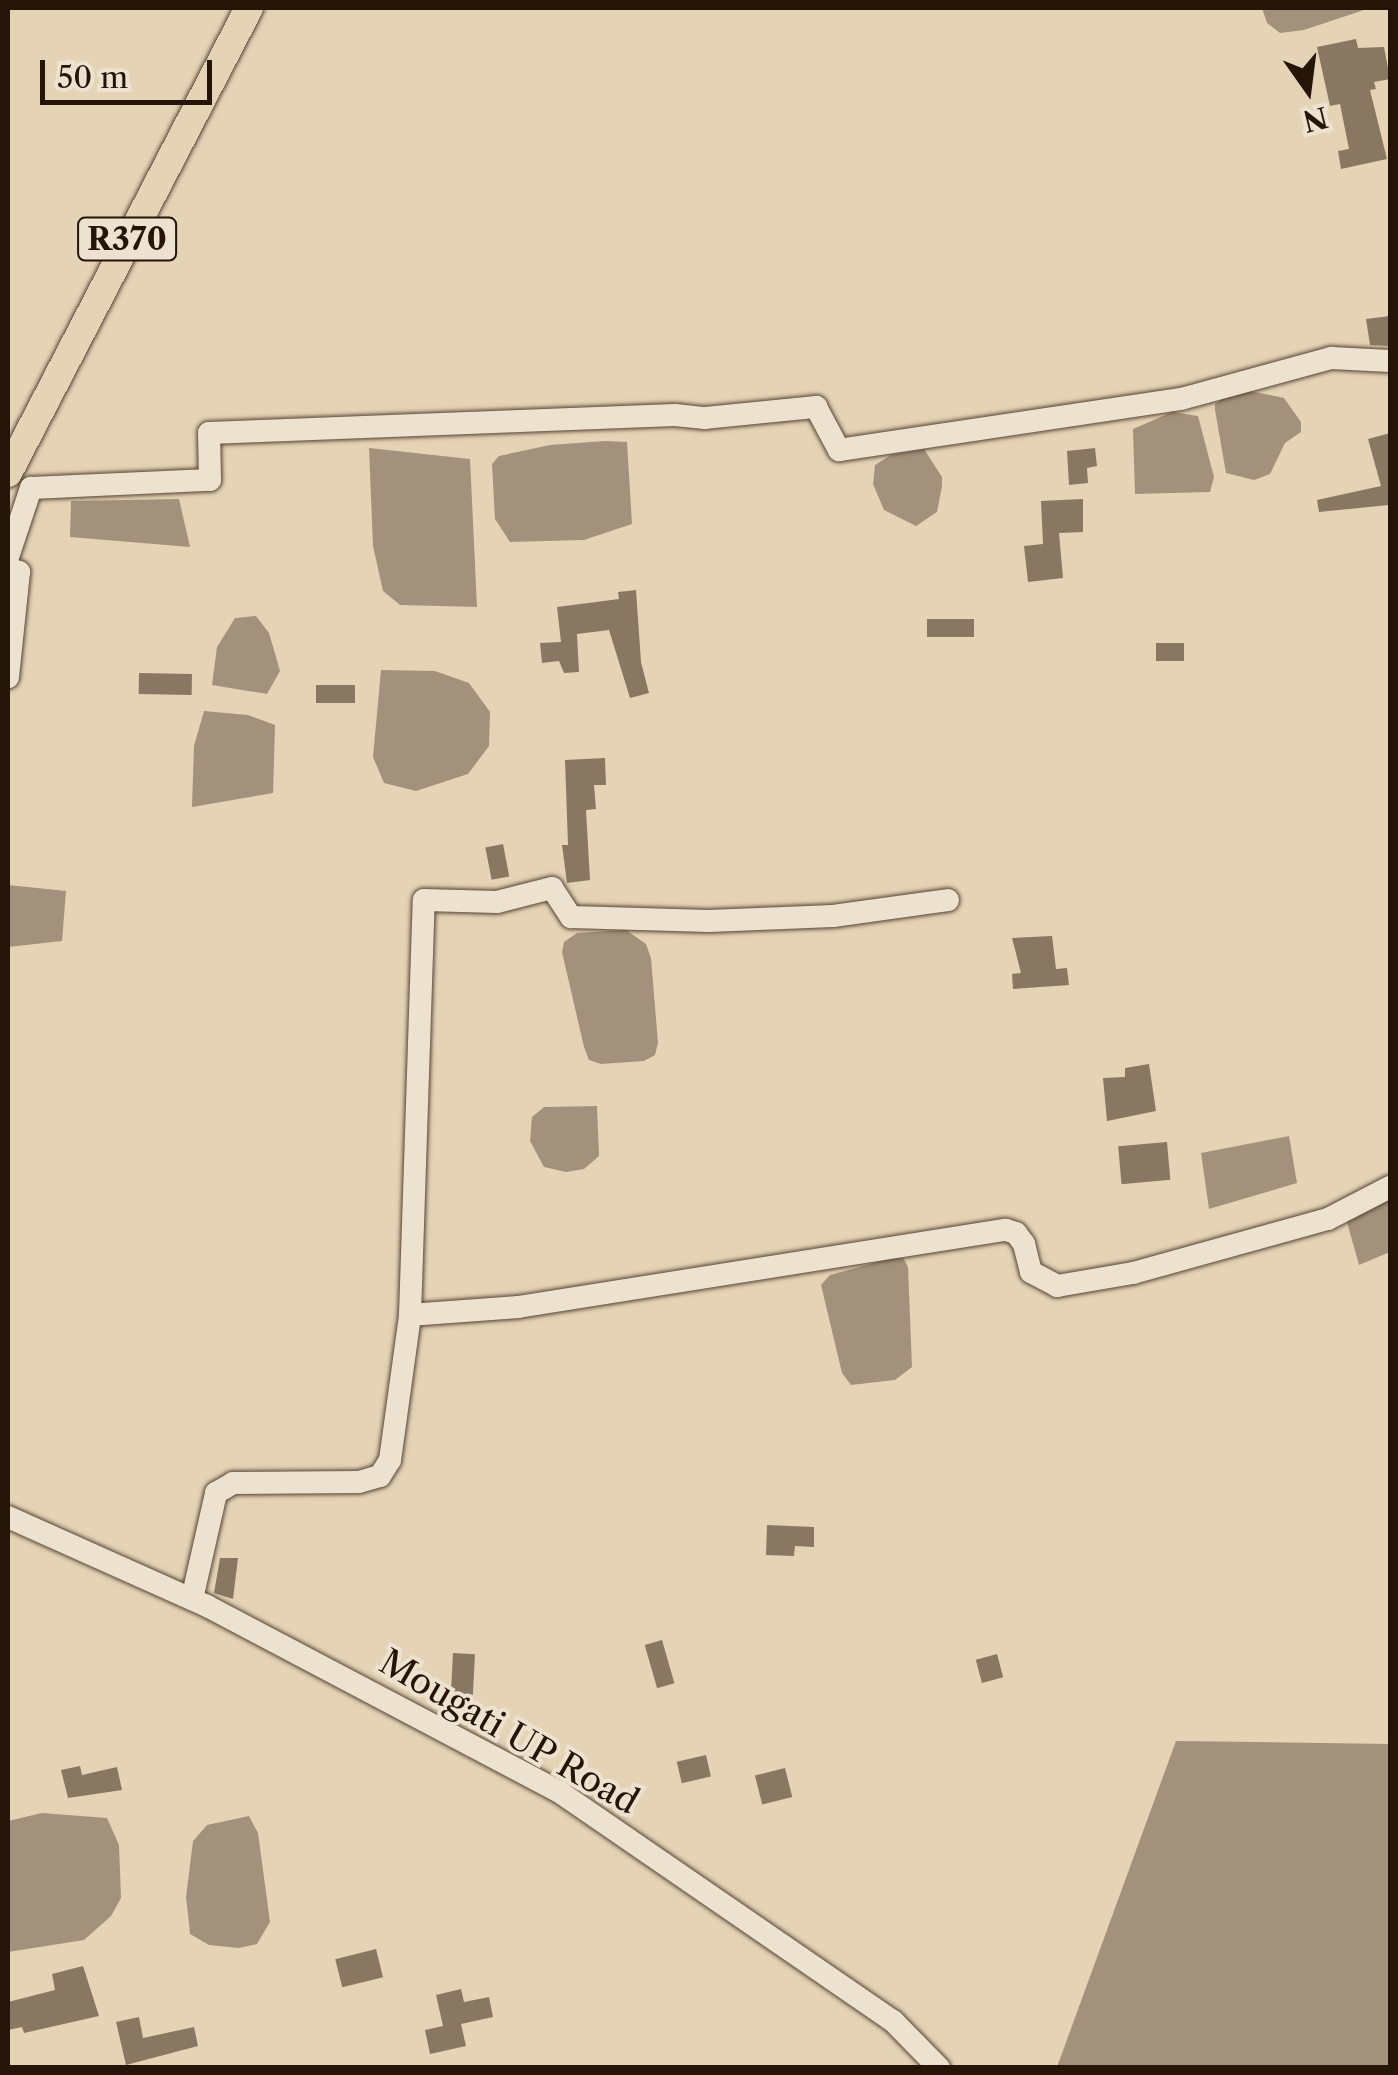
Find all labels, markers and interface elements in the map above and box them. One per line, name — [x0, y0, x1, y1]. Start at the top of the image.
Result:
scale bar — [45, 40, 218, 102]
north arrow — [1258, 40, 1358, 140]
text: 50 m — [57, 59, 128, 96]
text: N — [1299, 100, 1331, 139]
road number: R370 — [77, 212, 177, 266]
street label: Mougati UP Road — [372, 1641, 646, 1823]

